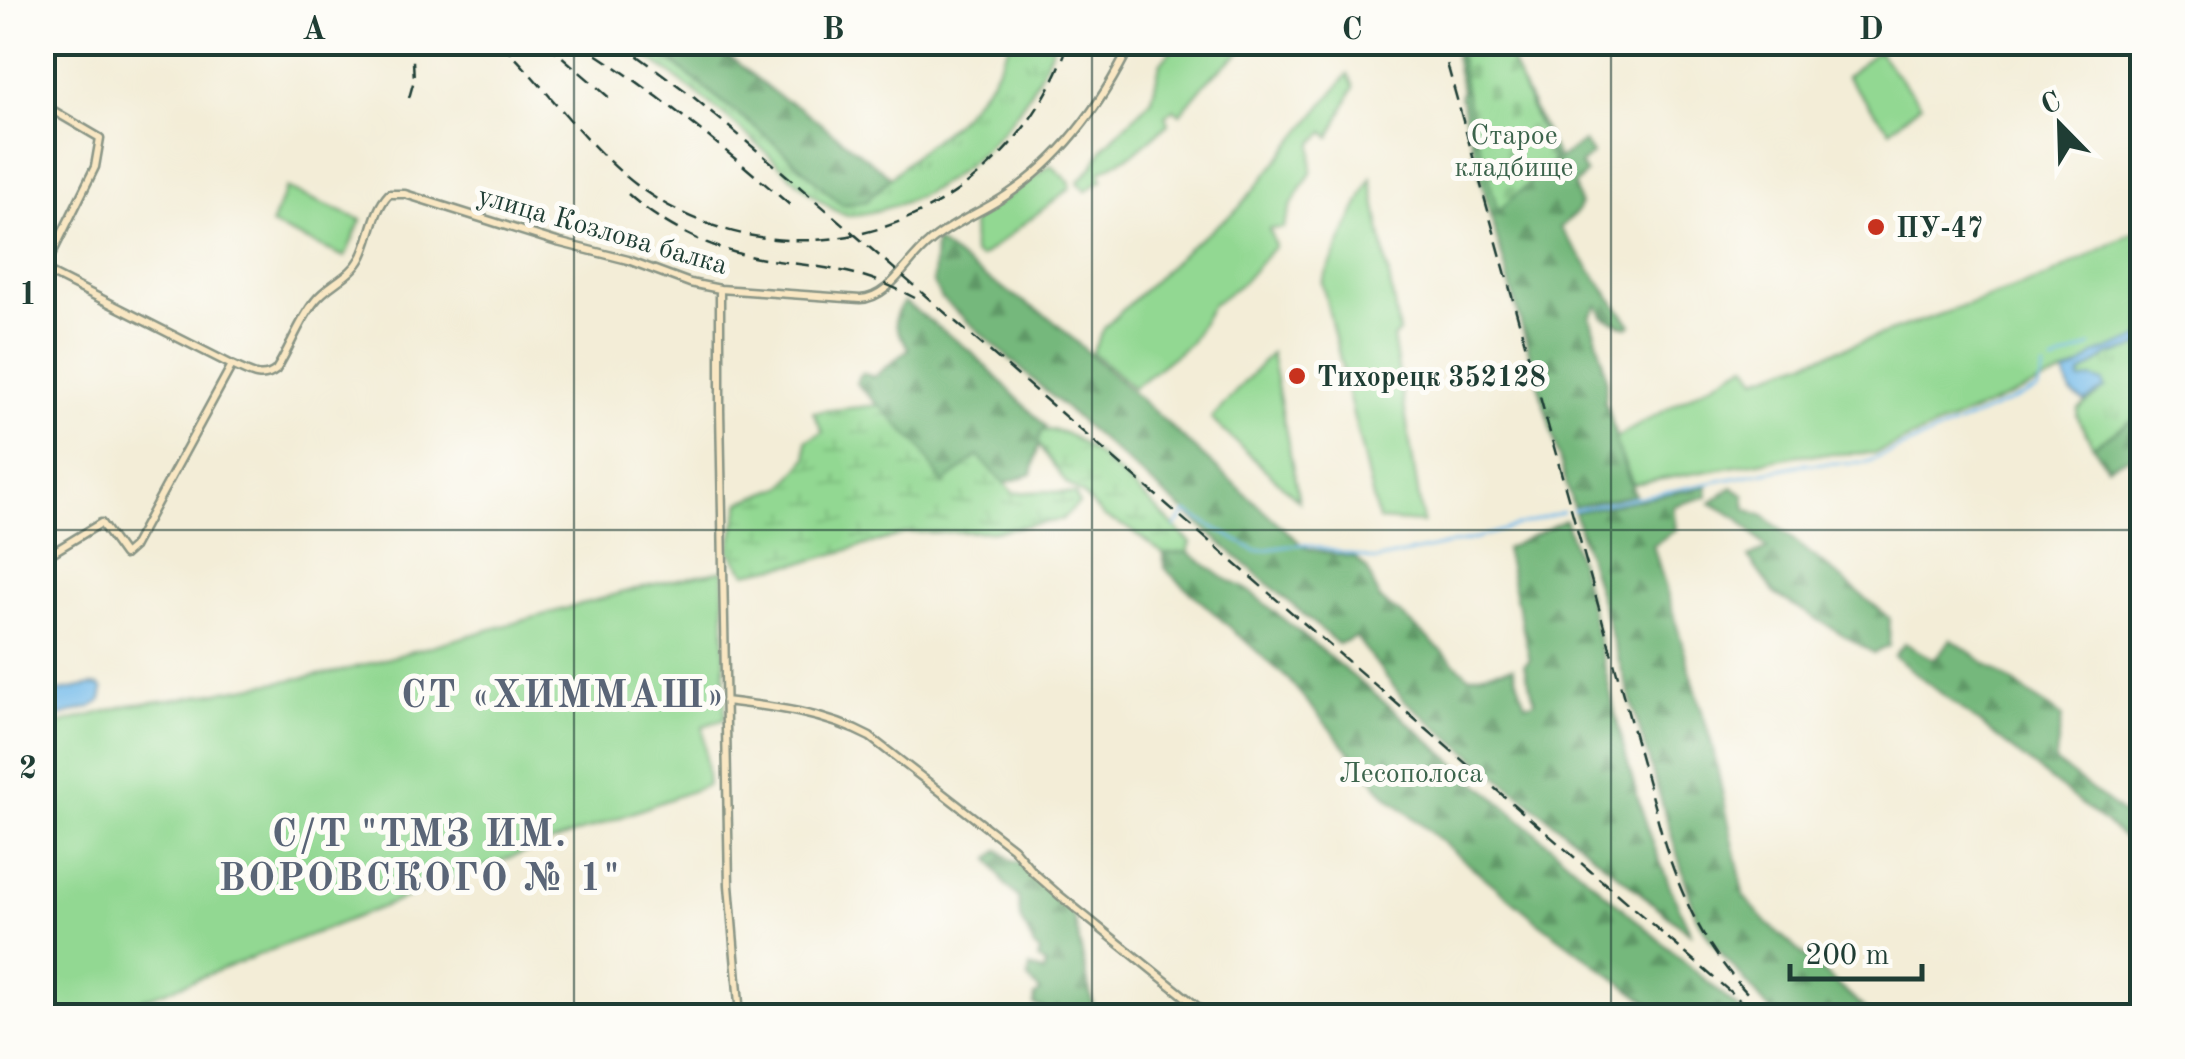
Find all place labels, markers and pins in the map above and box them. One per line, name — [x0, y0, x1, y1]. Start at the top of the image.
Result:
marker: ПУ-47 — [1865, 216, 1887, 238]
place label: ПУ-47 — [1896, 216, 1983, 244]
marker: Тихорецк 352128 — [1286, 365, 1308, 387]
place label: Тихорецк 352128 — [1317, 365, 1546, 393]

